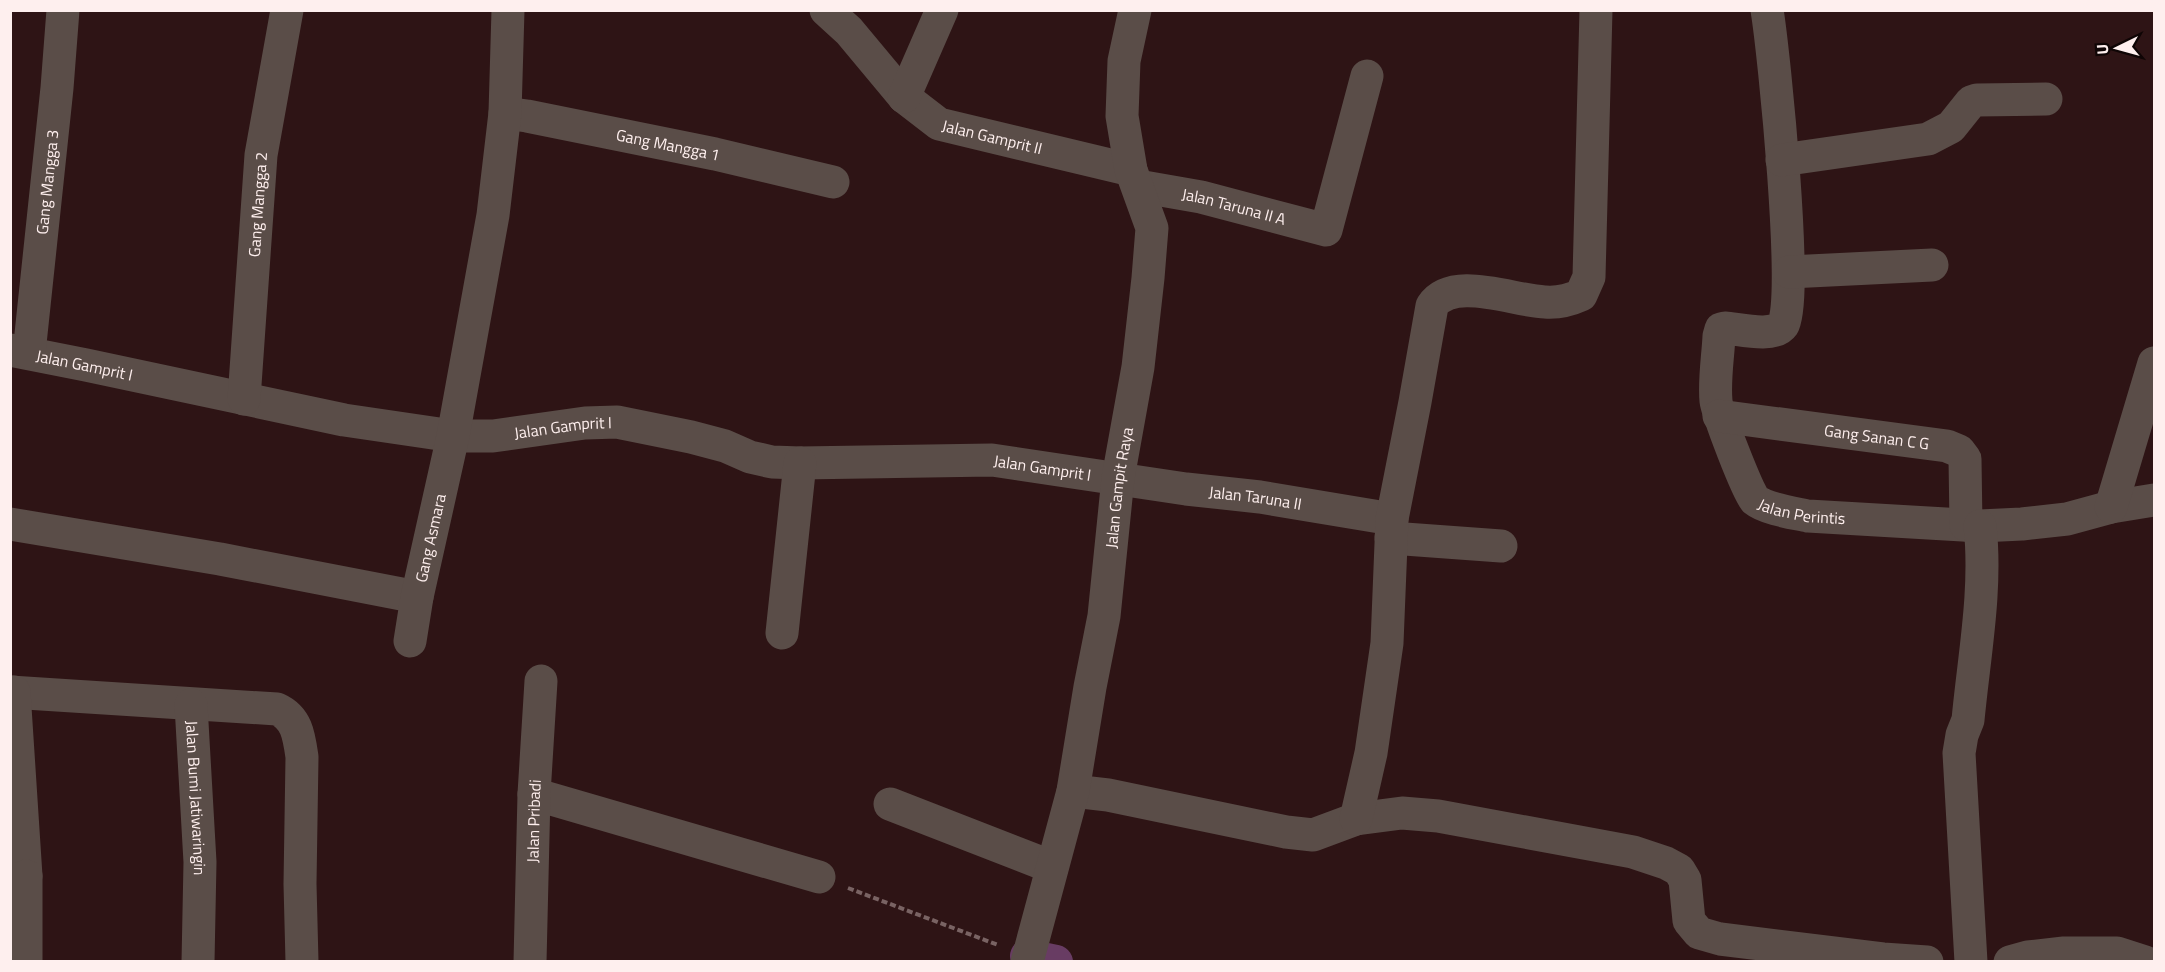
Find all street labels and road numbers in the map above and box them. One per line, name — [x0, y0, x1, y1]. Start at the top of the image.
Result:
street label: Jalan Gamprit II — [940, 113, 1045, 160]
street label: Gang Mangga 1 — [614, 122, 722, 167]
street label: Gang Mangga 3 — [30, 128, 65, 236]
street label: Gang Mangga 2 — [242, 151, 273, 258]
street label: Jalan Taruna II A — [1180, 182, 1289, 231]
street label: Jalan Gamprit I — [34, 343, 135, 387]
street label: Jalan Gamprit I — [512, 410, 612, 445]
street label: Gang Sanan C G — [1823, 418, 1931, 456]
street label: Jalan Gampit Raya — [1099, 425, 1139, 550]
street label: Jalan Gamprit I — [992, 448, 1093, 487]
street label: Jalan Taruna II — [1208, 480, 1304, 516]
street label: Gang Asmara — [409, 491, 452, 585]
street label: Jalan Perintis — [1754, 492, 1846, 530]
street label: Jalan Bumi Jatiwaringin — [180, 720, 212, 876]
street label: Jalan Pribadi — [520, 779, 547, 863]

